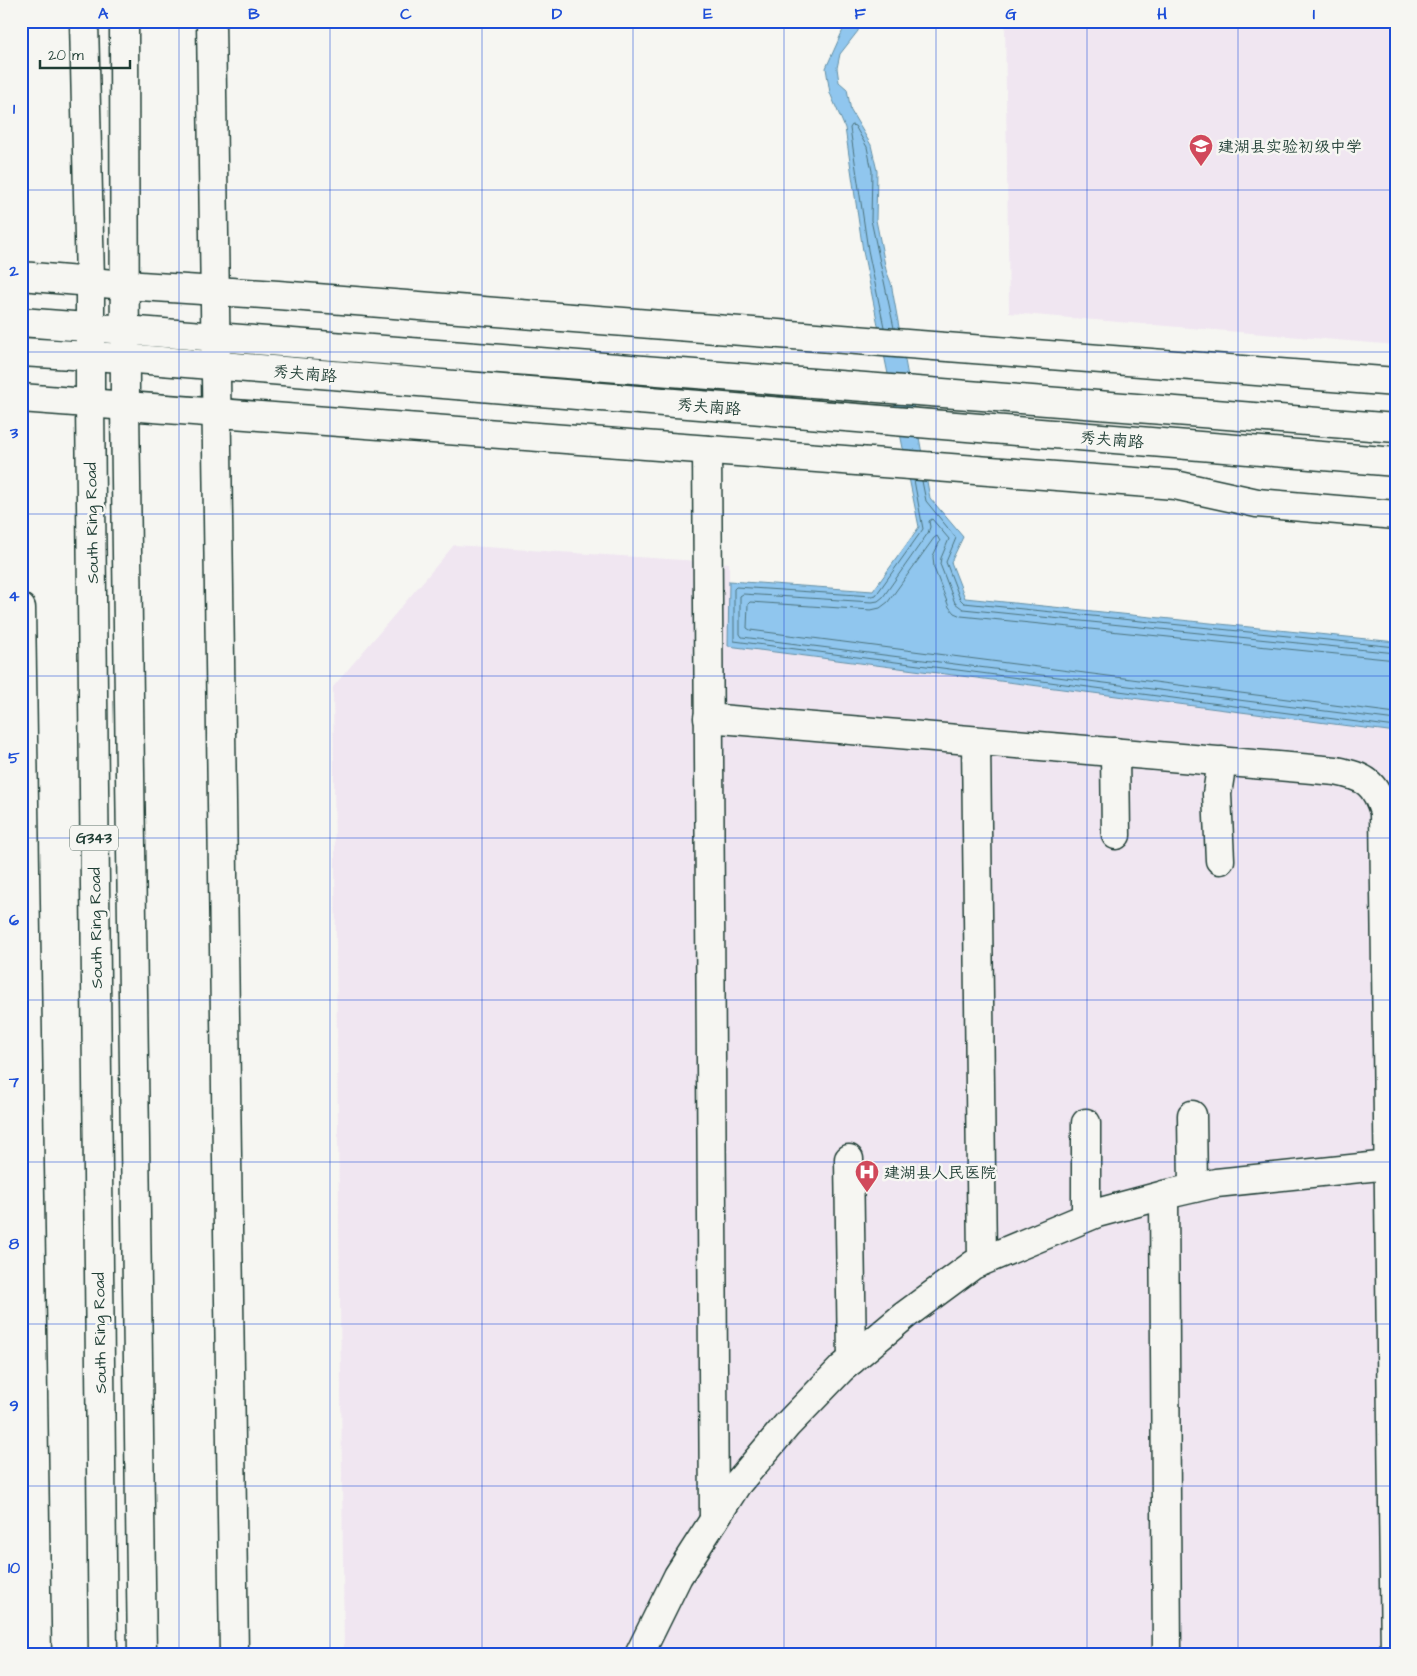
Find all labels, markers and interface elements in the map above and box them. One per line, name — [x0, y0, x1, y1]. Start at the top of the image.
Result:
text: A — [98, 3, 109, 25]
text: B — [248, 3, 260, 25]
text: C — [400, 3, 412, 25]
text: D — [552, 3, 563, 25]
text: E — [703, 3, 713, 25]
text: F — [854, 3, 866, 25]
text: G — [1005, 3, 1017, 25]
text: H — [1157, 3, 1167, 25]
text: I — [1313, 3, 1315, 25]
scale bar — [40, 38, 130, 70]
text: 20 m — [48, 45, 84, 66]
text: 1 — [13, 98, 16, 120]
school or university icon: 建湖县实验初级中学 — [1188, 133, 1214, 167]
place label: 建湖县实验初级中学 — [1218, 136, 1362, 158]
text: 2 — [8, 260, 19, 282]
street label: 秀夫南路 — [272, 360, 338, 388]
street label: 秀夫南路 — [676, 393, 742, 421]
text: 3 — [9, 422, 19, 444]
street label: 秀夫南路 — [1079, 426, 1145, 454]
street label: South Ring Road — [80, 462, 105, 584]
text: 4 — [9, 585, 20, 607]
text: 5 — [8, 747, 20, 769]
road number: G343 — [70, 826, 118, 850]
street label: South Ring Road — [84, 867, 109, 989]
text: 6 — [9, 909, 19, 931]
text: 7 — [8, 1071, 19, 1093]
hospital icon: 建湖县人民医院 — [854, 1159, 880, 1193]
place label: 建湖县人民医院 — [884, 1162, 996, 1184]
text: 8 — [9, 1233, 20, 1255]
street label: South Ring Road — [88, 1272, 113, 1394]
text: 9 — [9, 1395, 19, 1417]
text: 10 — [8, 1557, 20, 1579]

